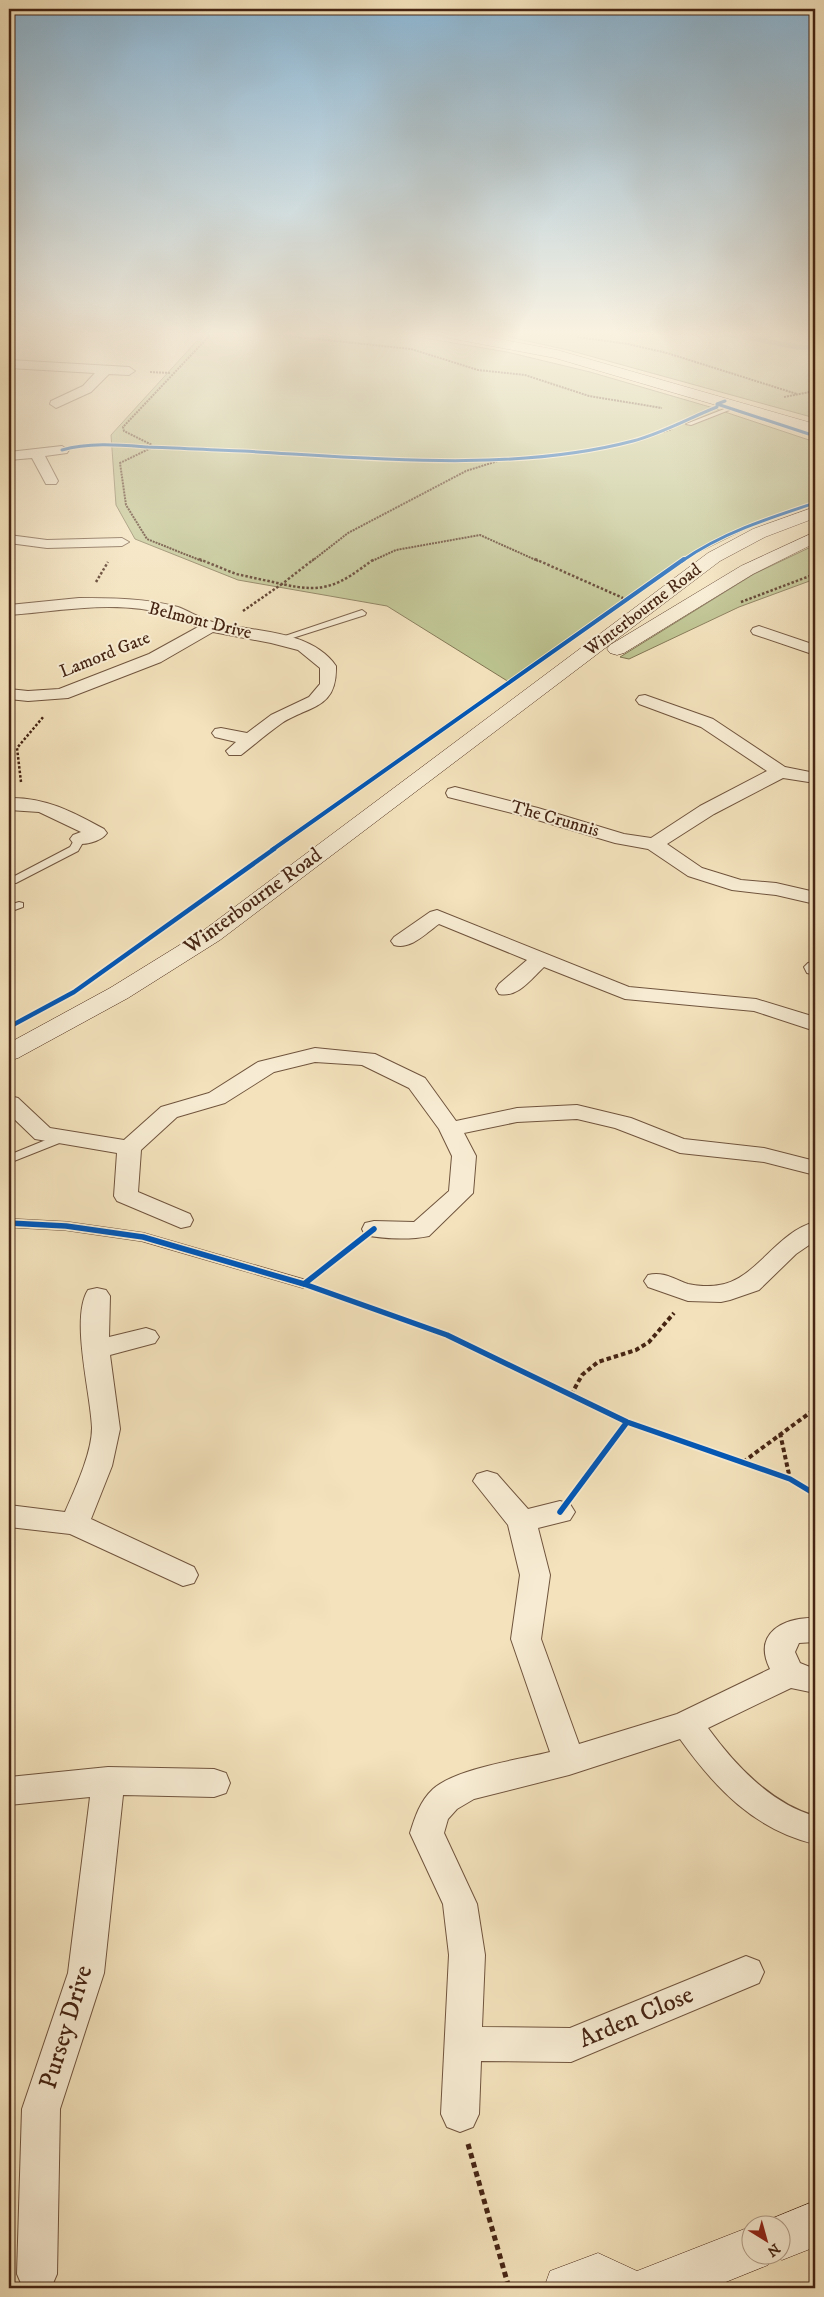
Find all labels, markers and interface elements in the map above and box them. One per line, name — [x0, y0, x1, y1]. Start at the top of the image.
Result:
street label: Winterbourne Road — [579, 559, 706, 662]
street label: Belmont Drive — [146, 598, 254, 644]
street label: Lamord Gate — [57, 627, 153, 683]
street label: The Crunnis — [508, 796, 602, 842]
street label: Winterbourne Road — [178, 842, 328, 960]
street label: Pursey Drive — [33, 1962, 99, 2092]
street label: Arden Close — [574, 1979, 698, 2055]
north arrow — [742, 2214, 792, 2264]
text: N — [763, 2239, 783, 2261]

